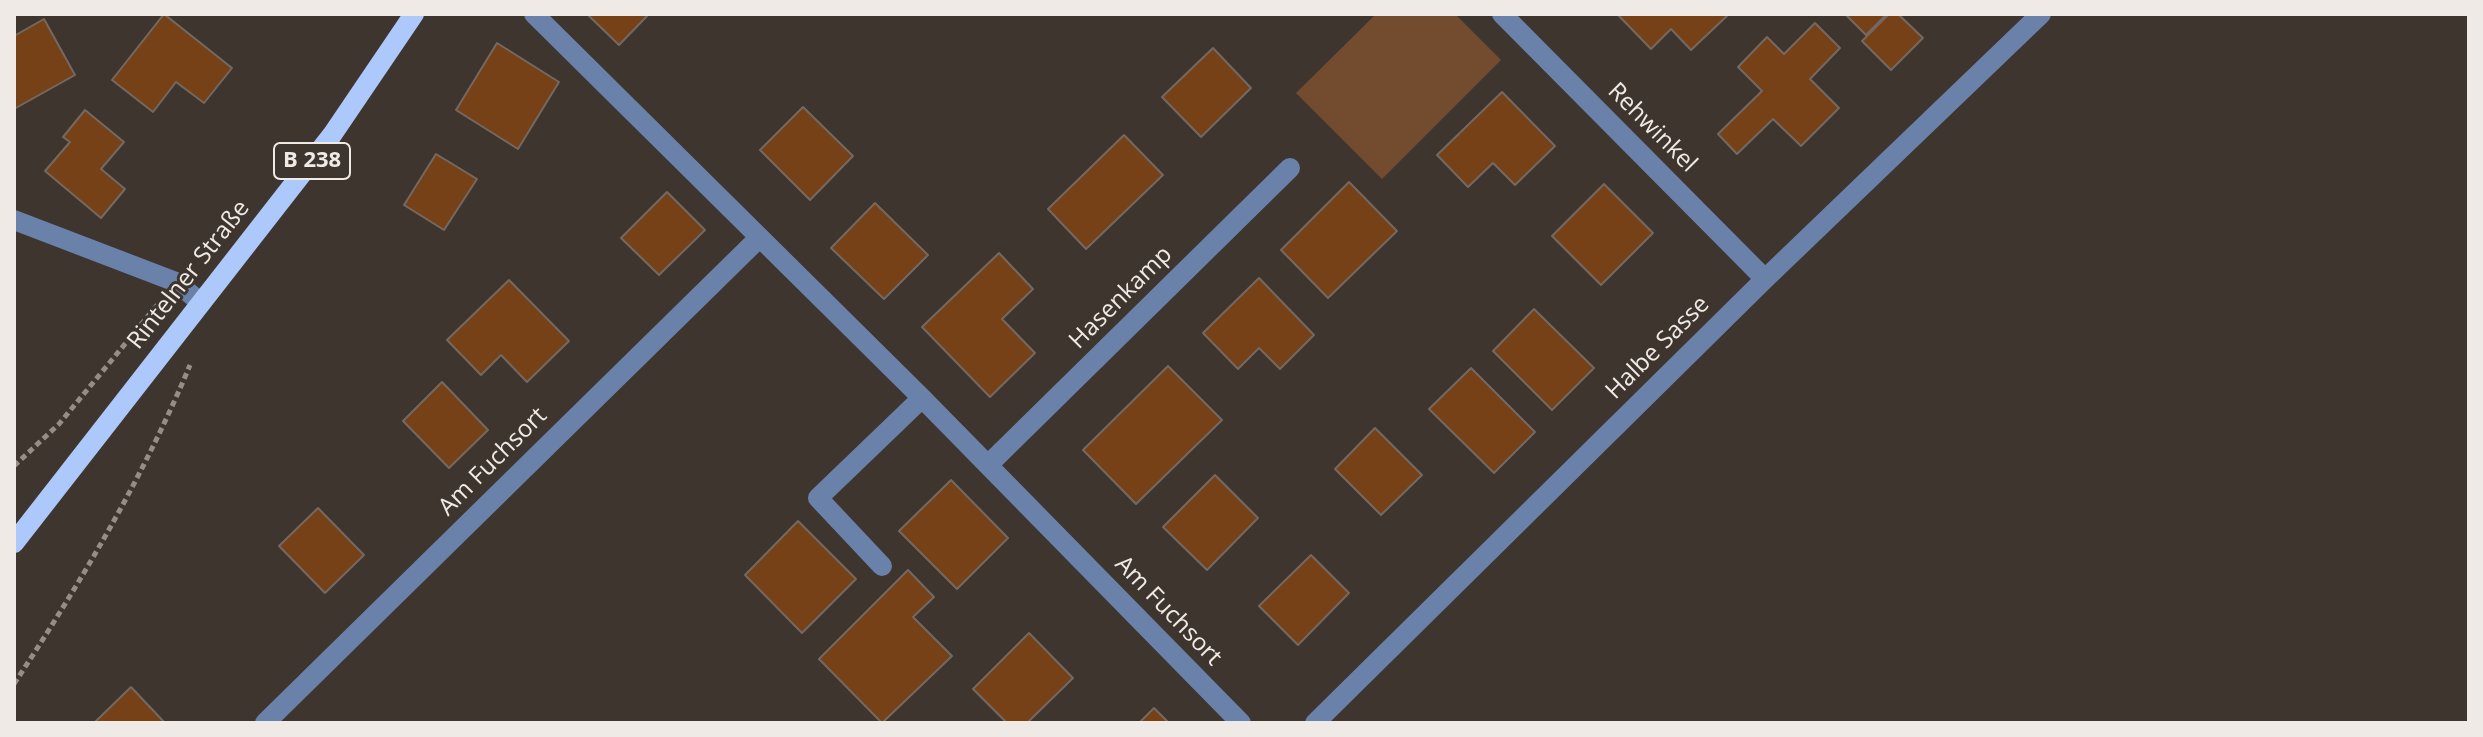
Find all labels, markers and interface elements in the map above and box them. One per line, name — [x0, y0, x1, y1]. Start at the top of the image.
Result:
street label: Rehwinkel — [1601, 77, 1703, 179]
road number: B 238 — [274, 143, 350, 179]
street label: Rintelner Straße — [122, 195, 256, 355]
street label: Hasenkamp — [1064, 241, 1178, 355]
street label: Halbe Sasse — [1600, 290, 1716, 406]
street label: Am Fuchsort — [433, 402, 553, 522]
street label: Am Fuchsort — [1109, 550, 1227, 672]

